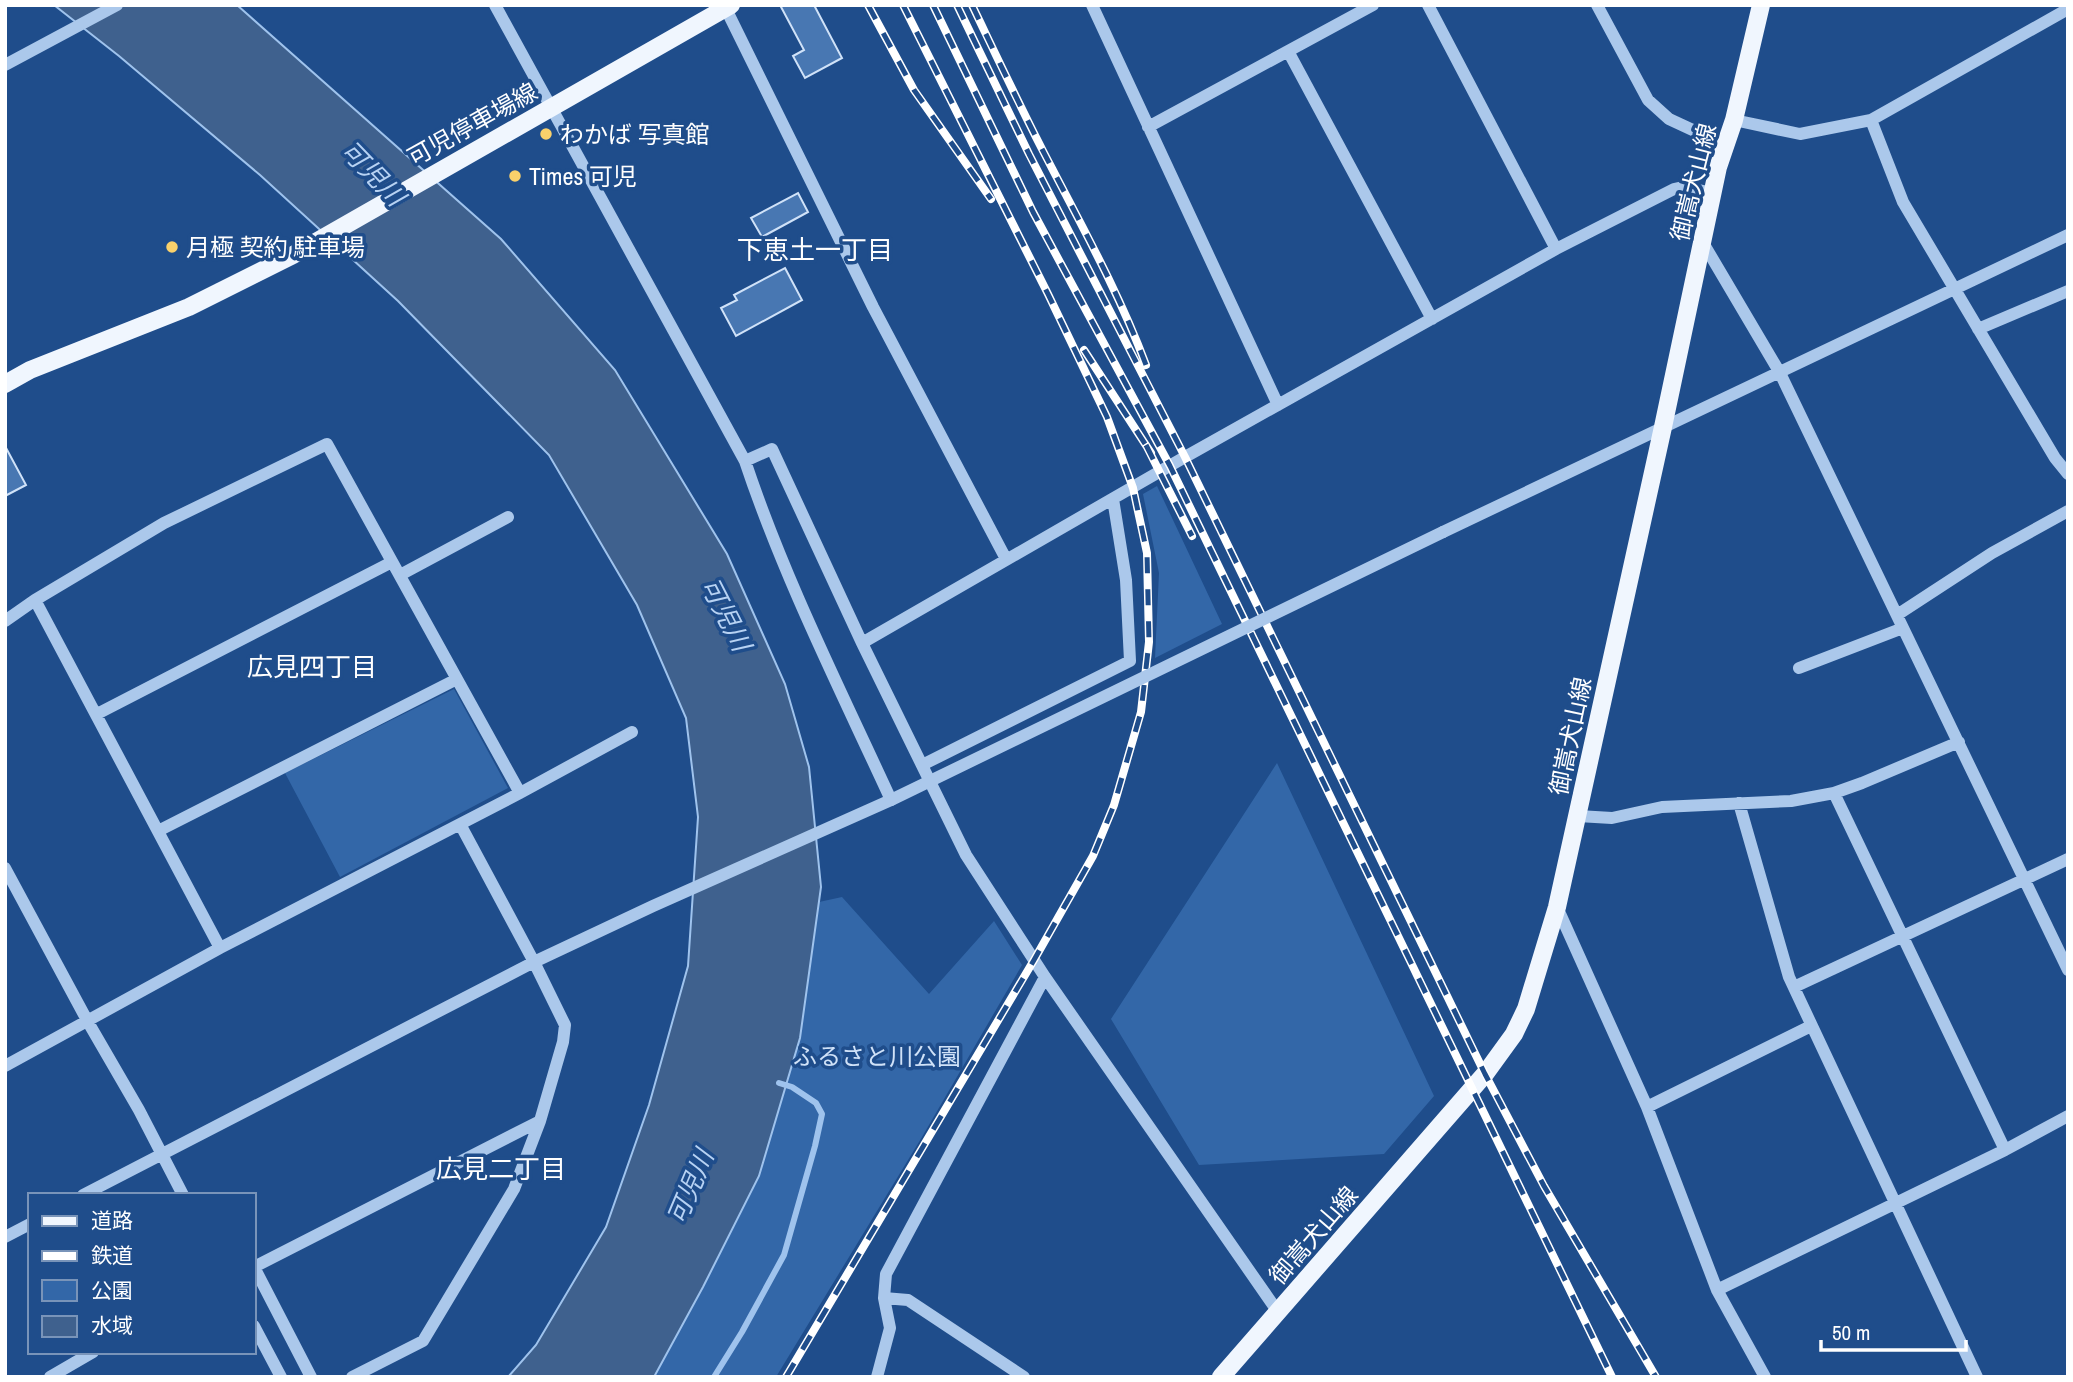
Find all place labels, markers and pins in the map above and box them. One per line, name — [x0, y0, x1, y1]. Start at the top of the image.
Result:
place label: わかば 写真館 — [560, 118, 709, 150]
marker: わかば 写真館 — [538, 126, 554, 142]
place label: Times 可児 — [529, 160, 637, 192]
marker: Times 可児 — [507, 168, 523, 184]
place label: 月極 契約 駐車場 — [186, 231, 365, 263]
marker: 月極 契約 駐車場 — [164, 239, 180, 255]

